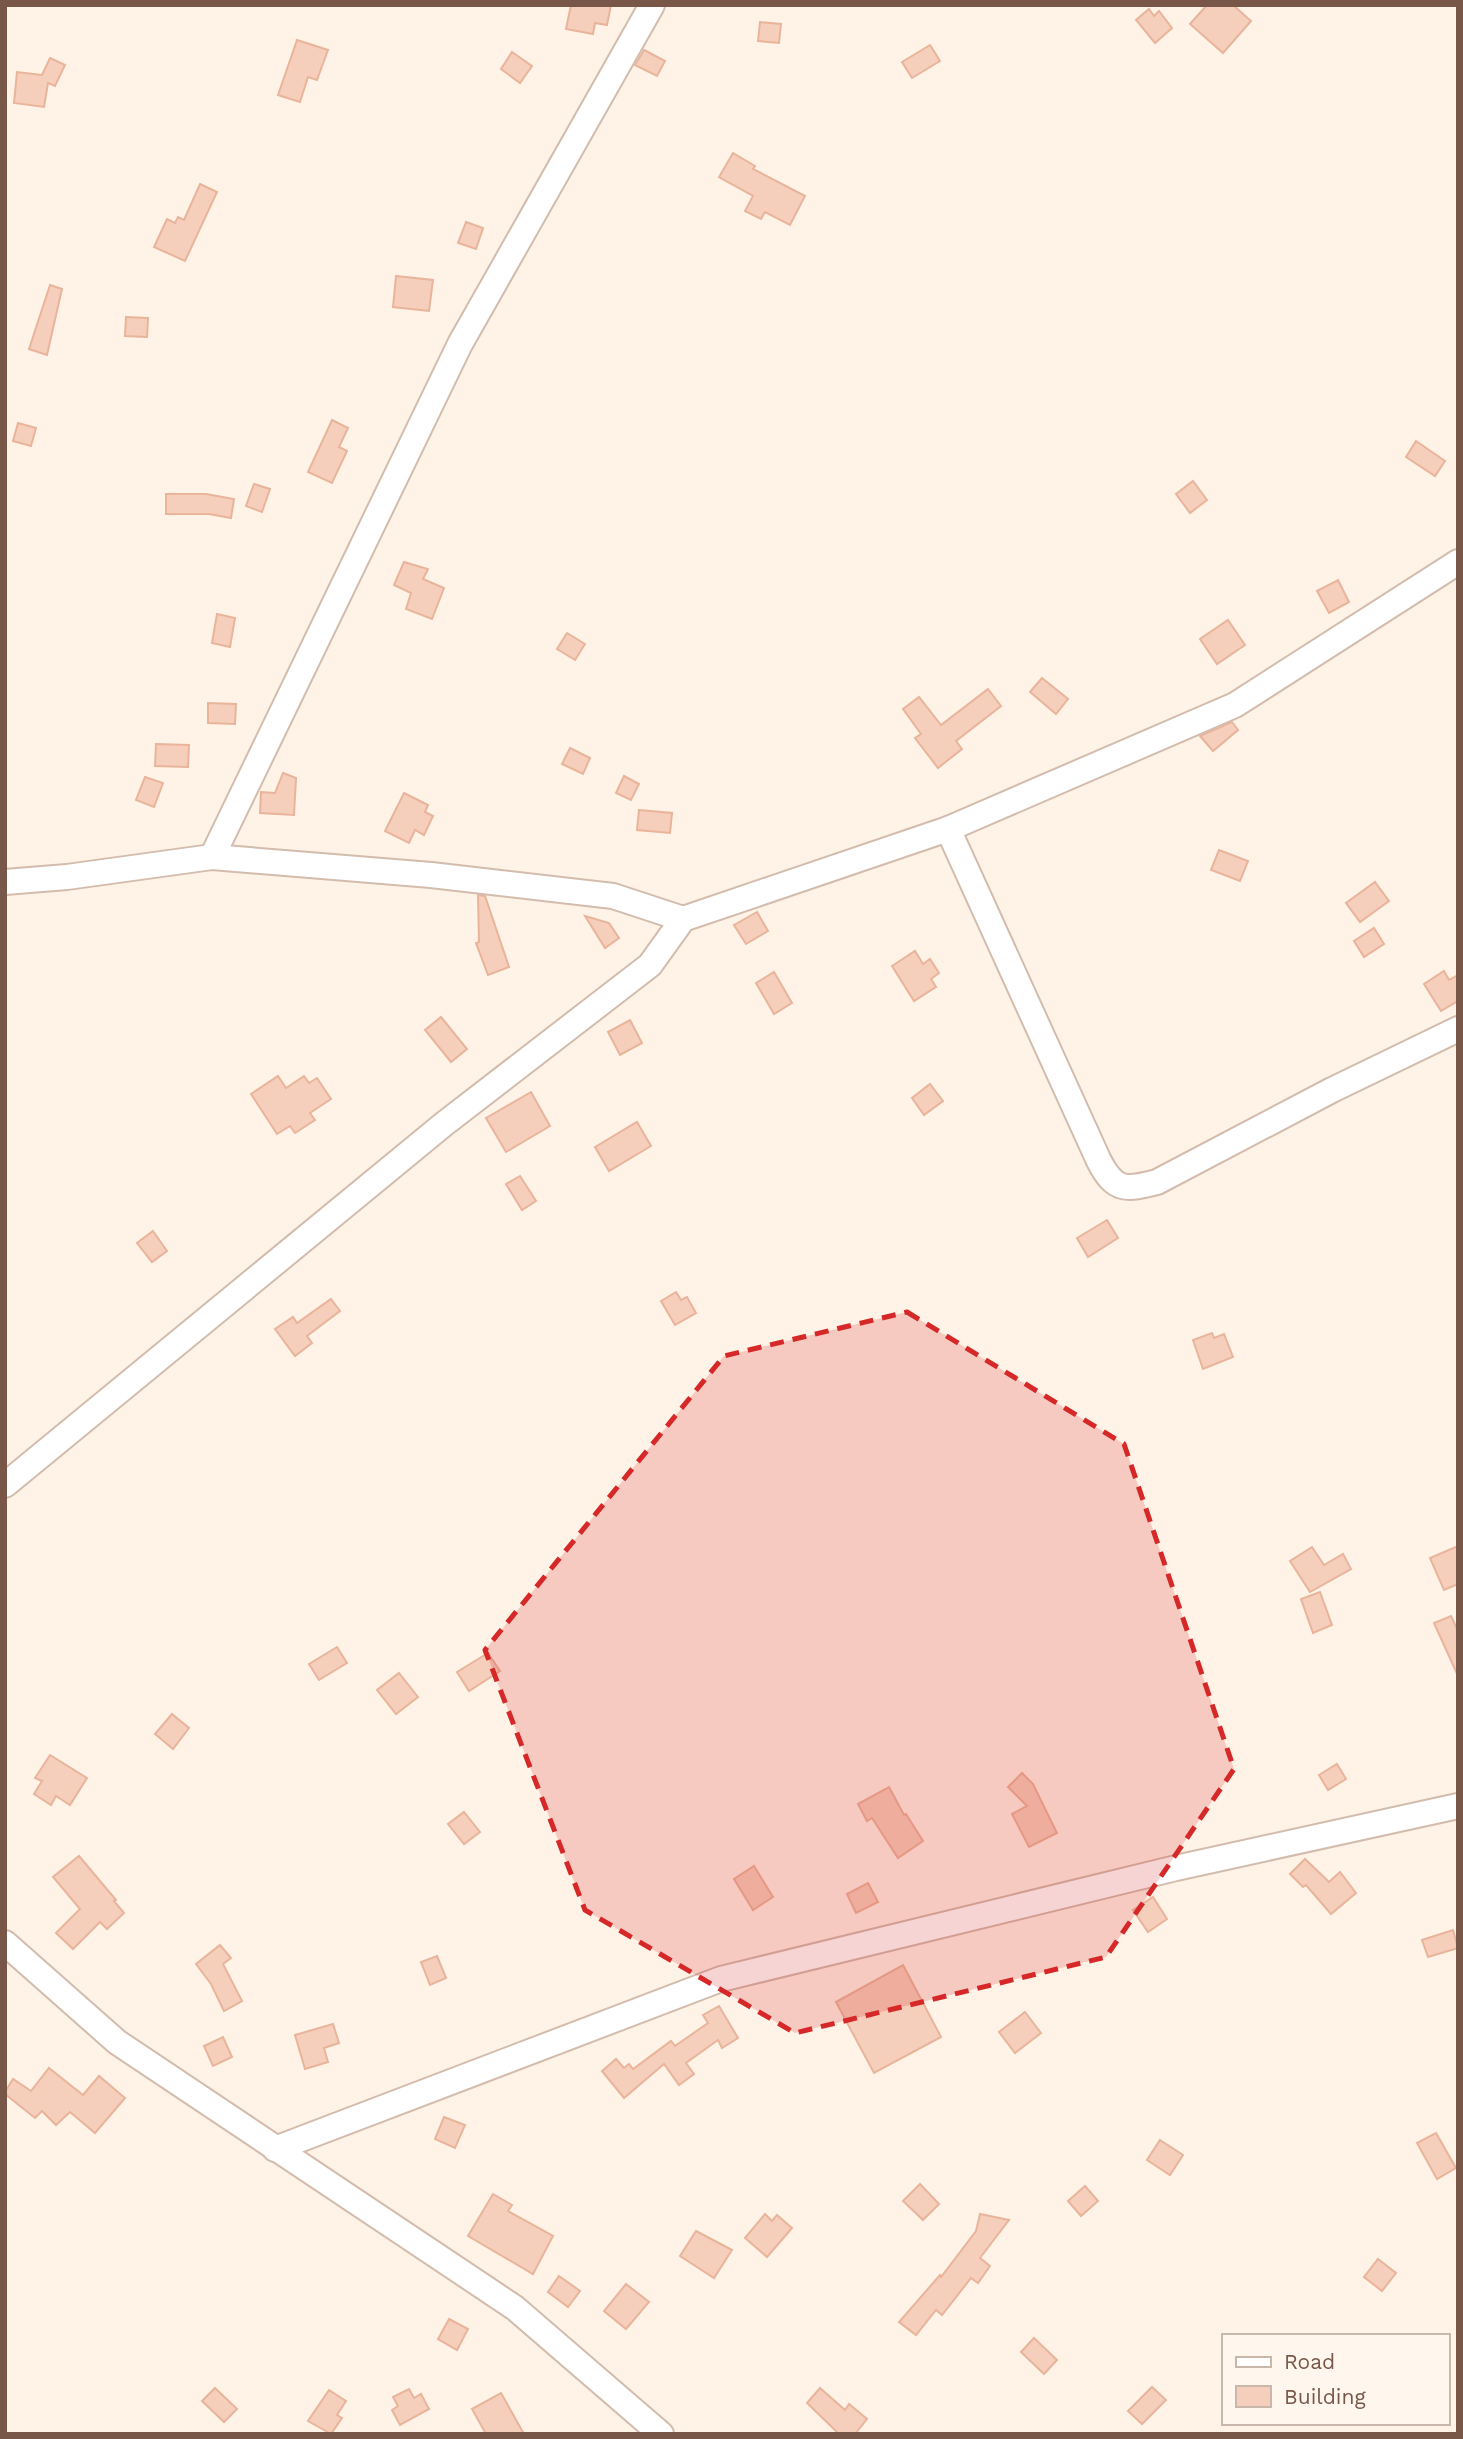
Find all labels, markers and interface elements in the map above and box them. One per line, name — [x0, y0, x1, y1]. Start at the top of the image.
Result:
legend — [1222, 2334, 1449, 2425]
text: Road — [1284, 2349, 1335, 2374]
text: Building — [1284, 2384, 1366, 2409]

